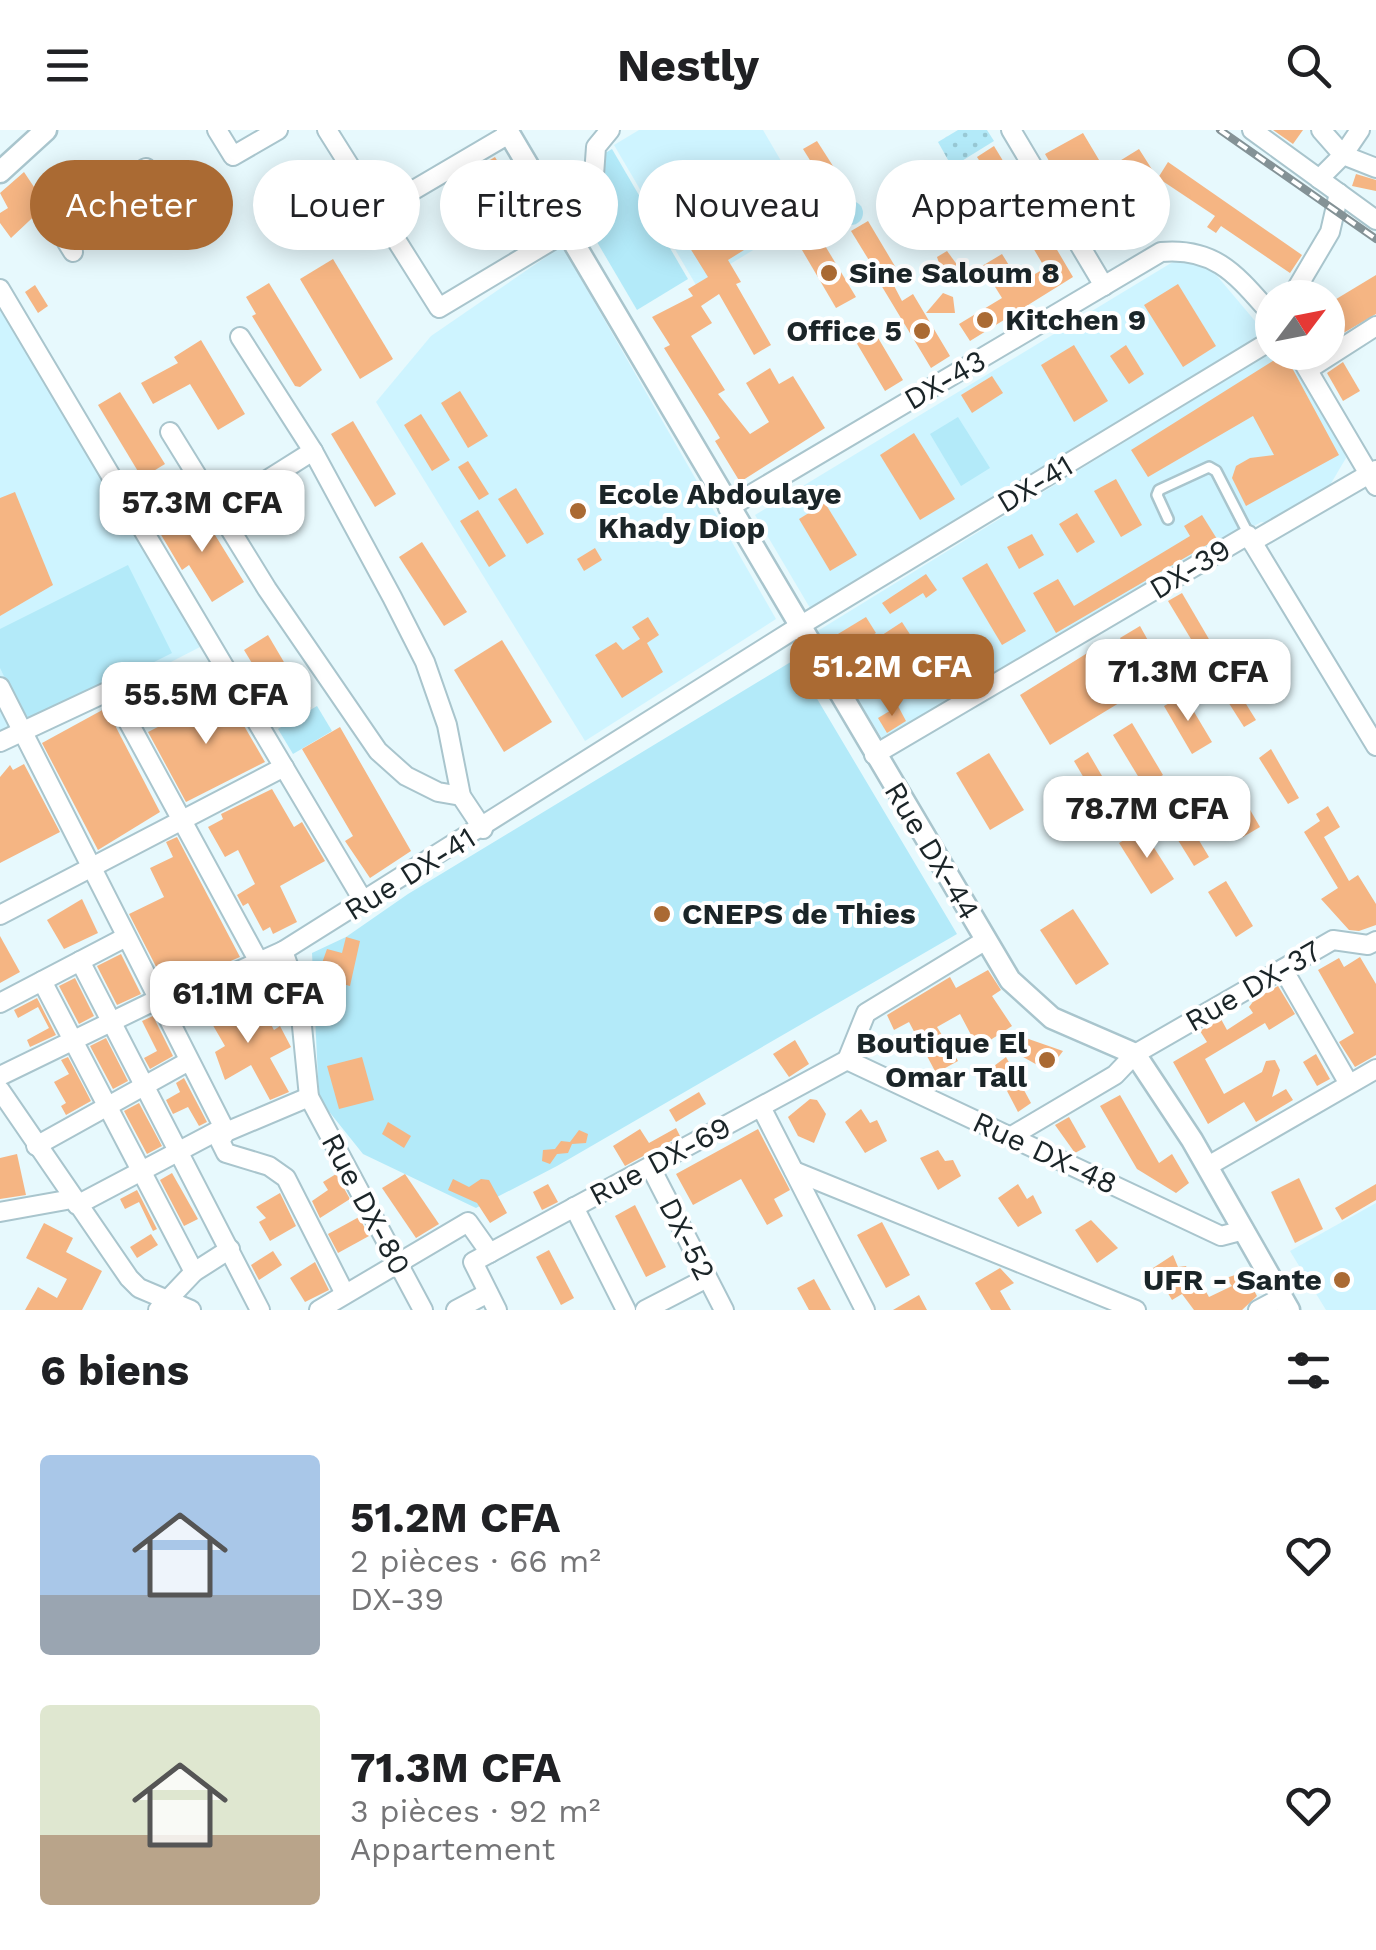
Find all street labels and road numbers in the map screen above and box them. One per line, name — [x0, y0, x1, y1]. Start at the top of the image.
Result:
street label: DX-43 — [898, 342, 992, 417]
street label: DX-41 — [991, 447, 1079, 520]
street label: DX-39 — [1143, 531, 1237, 606]
street label: Rue DX-44 — [878, 775, 987, 926]
street label: Rue DX-41 — [338, 820, 482, 928]
street label: Rue DX-37 — [1179, 933, 1327, 1038]
street label: Rue DX-48 — [968, 1104, 1123, 1201]
street label: Rue DX-69 — [583, 1109, 736, 1212]
street label: Rue DX-80 — [315, 1127, 418, 1281]
street label: DX-52 — [652, 1192, 723, 1286]

